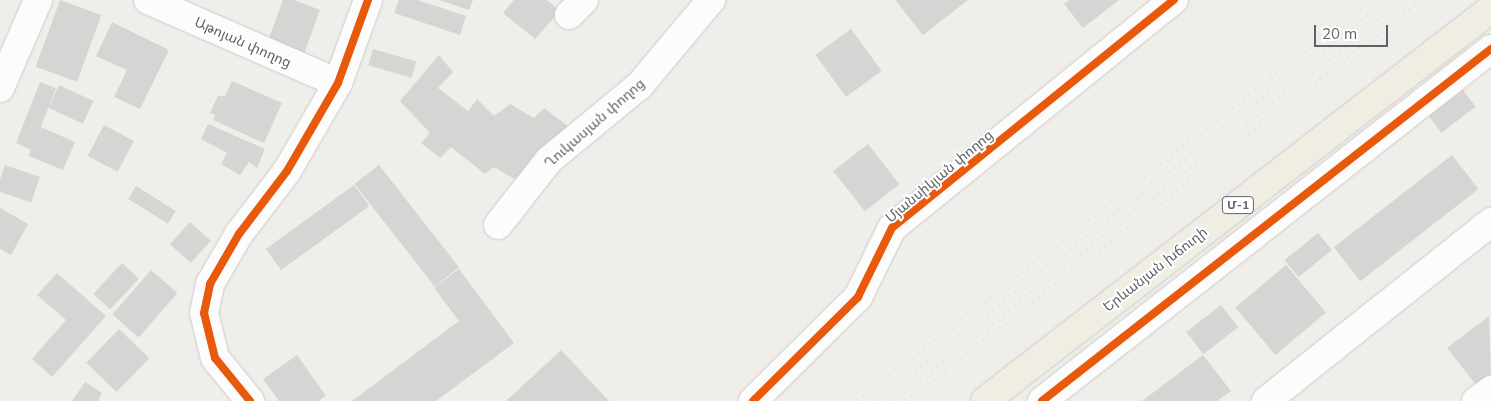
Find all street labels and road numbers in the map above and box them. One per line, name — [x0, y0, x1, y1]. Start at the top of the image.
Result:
street label: Աթոյան փողոց — [192, 13, 294, 71]
street label: Ղուկասյան փողոց — [540, 75, 648, 171]
street label: Մյանսիկյան փողոց — [882, 126, 996, 226]
road number: Մ-1 — [1222, 196, 1254, 214]
street label: Երևանյան խճուղի — [1100, 223, 1210, 315]

